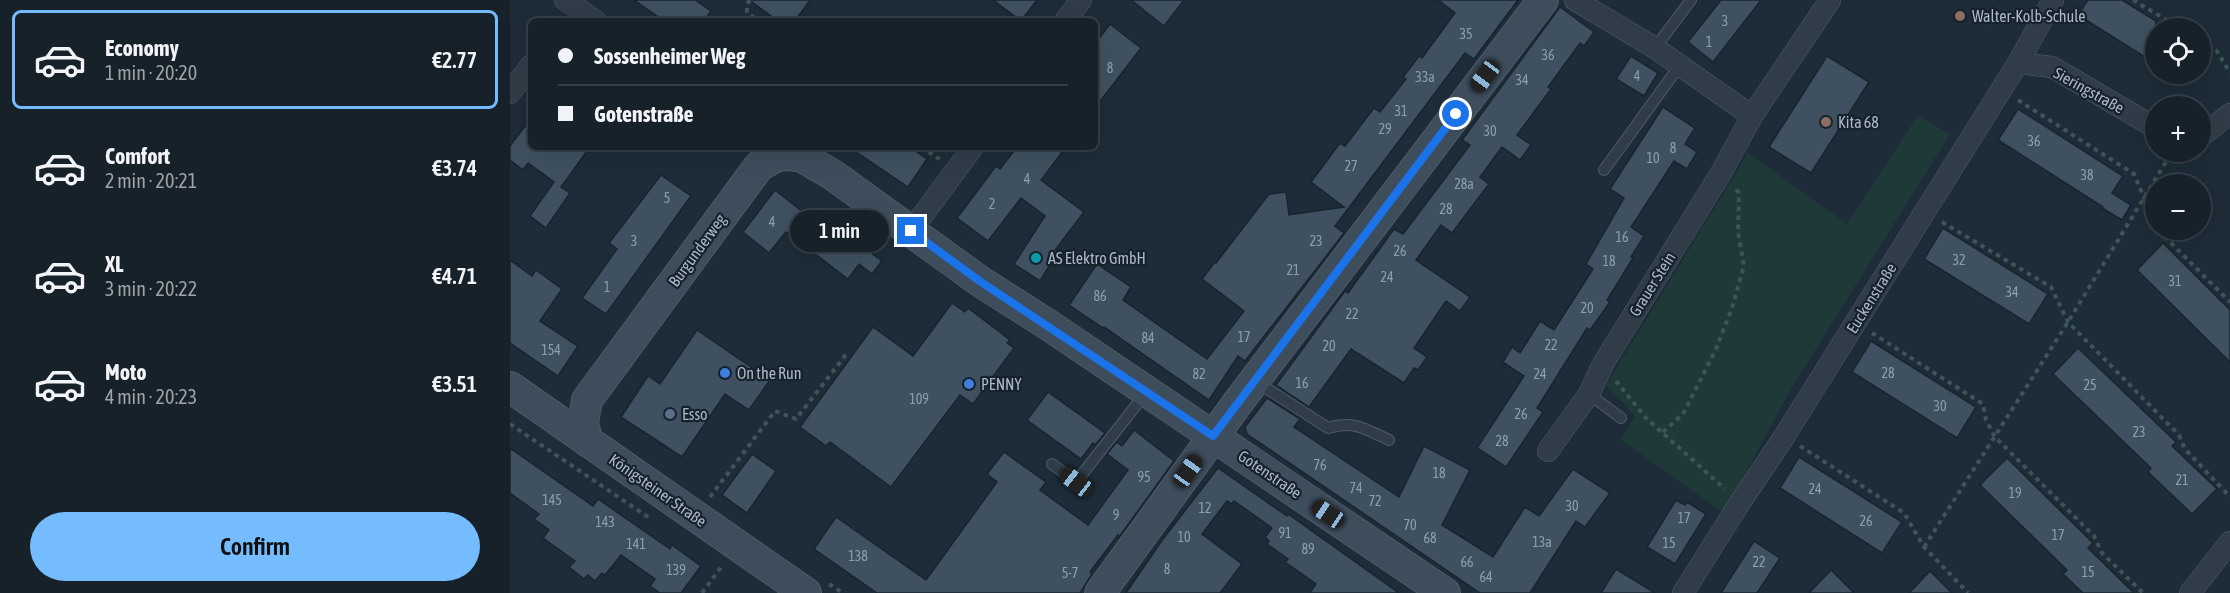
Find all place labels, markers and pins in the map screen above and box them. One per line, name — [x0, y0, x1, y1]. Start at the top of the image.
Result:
place label: Walter-Kolb-Schule — [1972, 7, 2086, 25]
marker: Walter-Kolb-Schule — [1953, 9, 1967, 23]
place label: Kita 68 — [1838, 113, 1879, 131]
marker: Kita 68 — [1819, 115, 1833, 129]
place label: AS Elektro GmbH — [1048, 249, 1146, 267]
marker: AS Elektro GmbH — [1029, 251, 1043, 265]
place label: On the Run — [737, 364, 802, 382]
marker: On the Run — [718, 366, 732, 380]
place label: PENNY — [981, 375, 1023, 393]
marker: PENNY — [962, 377, 976, 391]
place label: Esso — [682, 405, 708, 423]
marker: Esso — [663, 407, 677, 421]

